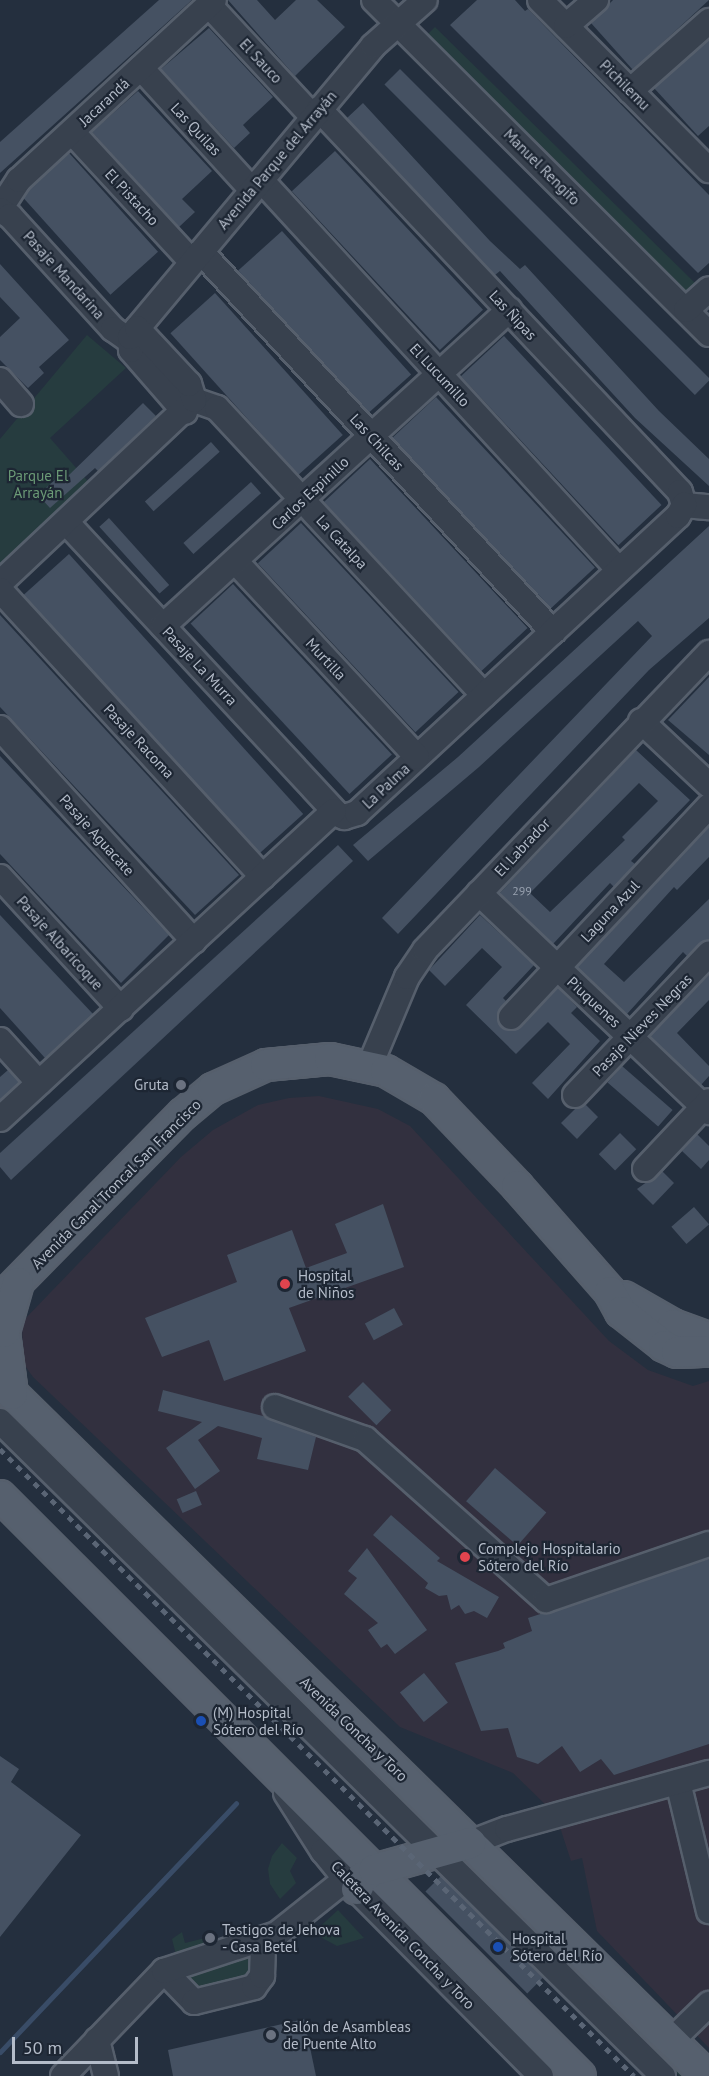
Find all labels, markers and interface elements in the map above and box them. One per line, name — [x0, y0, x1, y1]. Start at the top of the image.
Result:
street label: El Sauco — [236, 35, 286, 87]
street label: Pichilemu — [596, 56, 654, 114]
street label: Jacarandá — [75, 74, 133, 130]
street label: Avenida Parque del Arrayán — [214, 87, 340, 233]
street label: Las Quilas — [167, 99, 225, 159]
street label: Manuel Rengifo — [500, 125, 584, 209]
street label: El Pistacho — [101, 165, 163, 229]
street label: Pasaje Mandarina — [20, 227, 108, 323]
street label: Las Ñipas — [486, 286, 540, 344]
street label: El Lucumillo — [406, 340, 474, 410]
street label: Las Chilcas — [346, 410, 408, 474]
street label: Carlos Espinillo — [268, 453, 352, 533]
park label: Parque El Arrayán — [8, 466, 68, 501]
street label: La Catalpa — [313, 511, 371, 573]
street label: Pasaje La Murra — [159, 623, 241, 709]
street label: Murtilla — [302, 634, 350, 684]
street label: Pasaje Racoma — [100, 700, 178, 782]
street label: La Palma — [359, 760, 413, 812]
street label: Pasaje Aguacate — [56, 790, 138, 880]
street label: El Labrador — [490, 814, 554, 880]
street label: Laguna Azul — [577, 876, 643, 946]
house number: 299 — [512, 884, 532, 898]
street label: Pasaje Albaricoque — [13, 892, 107, 994]
street label: Pasaje Nieves Negras — [588, 970, 696, 1080]
street label: Piuquenes — [564, 973, 624, 1031]
place label: Gruta — [134, 1076, 169, 1094]
marker: Gruta — [174, 1078, 188, 1092]
street label: Avenida Canal Troncal San Francisco — [27, 1095, 205, 1273]
place label: Hospital de Niños — [298, 1266, 354, 1301]
marker: Hospital de Niños — [276, 1275, 294, 1293]
place label: Complejo Hospitalario Sótero del Río — [478, 1539, 620, 1574]
marker: Complejo Hospitalario Sótero del Río — [456, 1548, 474, 1566]
street label: Avenida Concha y Toro — [296, 1673, 412, 1785]
place label: (M) Hospital Sótero del Río — [213, 1703, 304, 1738]
marker: (M) Hospital Sótero del Río — [194, 1714, 208, 1728]
street label: Caletera Avenida Concha y Toro — [327, 1857, 479, 2013]
place label: Testigos de Jehova - Casa Betel — [222, 1920, 340, 1955]
place label: Hospital Sótero del Río — [512, 1929, 603, 1964]
marker: Testigos de Jehova - Casa Betel — [203, 1931, 217, 1945]
marker: Hospital Sótero del Río — [489, 1938, 507, 1956]
place label: Salón de Asambleas de Puente Alto — [283, 2017, 411, 2052]
scale bar — [15, 2025, 141, 2063]
marker: Salón de Asambleas de Puente Alto — [264, 2028, 278, 2042]
text: 50 m — [23, 2036, 62, 2059]

